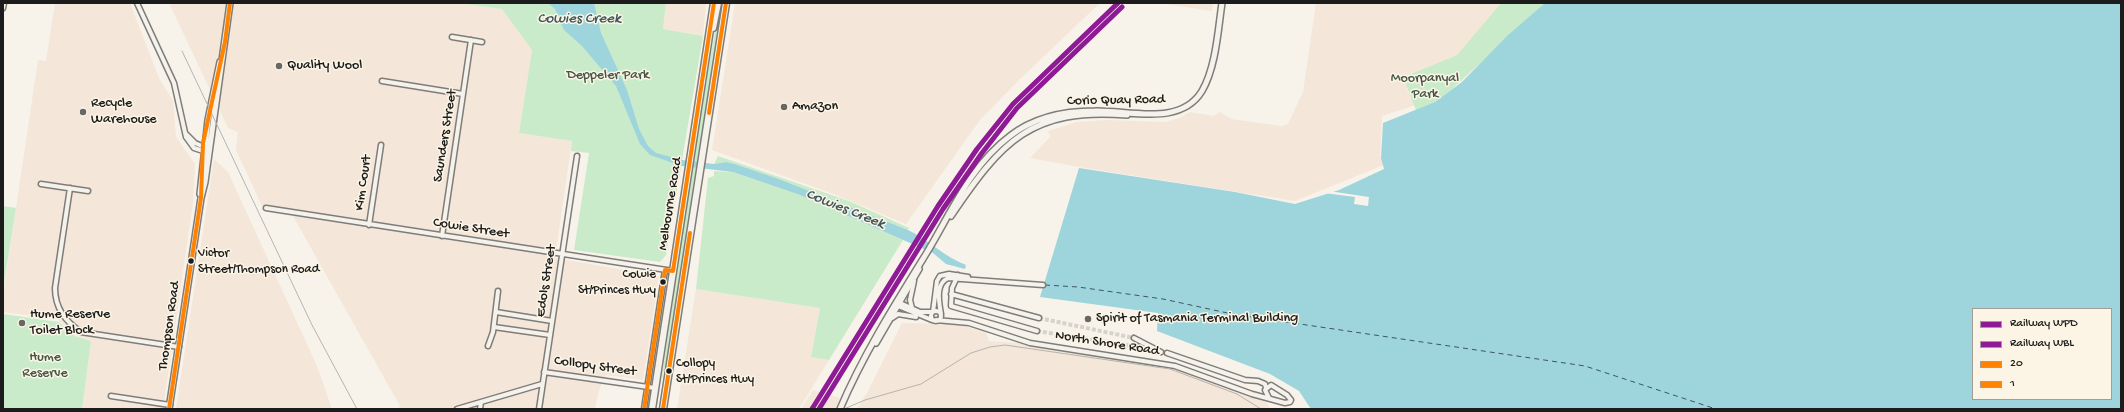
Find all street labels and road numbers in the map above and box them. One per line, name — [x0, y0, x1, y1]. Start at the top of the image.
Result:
street label: Saunders Street — [430, 88, 462, 184]
street label: Corio Quay Road — [1067, 92, 1165, 110]
street label: Kim Court — [352, 154, 376, 212]
street label: Melbourne Road — [655, 156, 687, 252]
street label: Cowie Street — [432, 215, 510, 243]
street label: Edols Street — [533, 244, 561, 318]
street label: Thompson Road — [155, 280, 185, 372]
street label: North Shore Road — [1054, 327, 1160, 361]
street label: Collopy Street — [553, 353, 637, 381]

